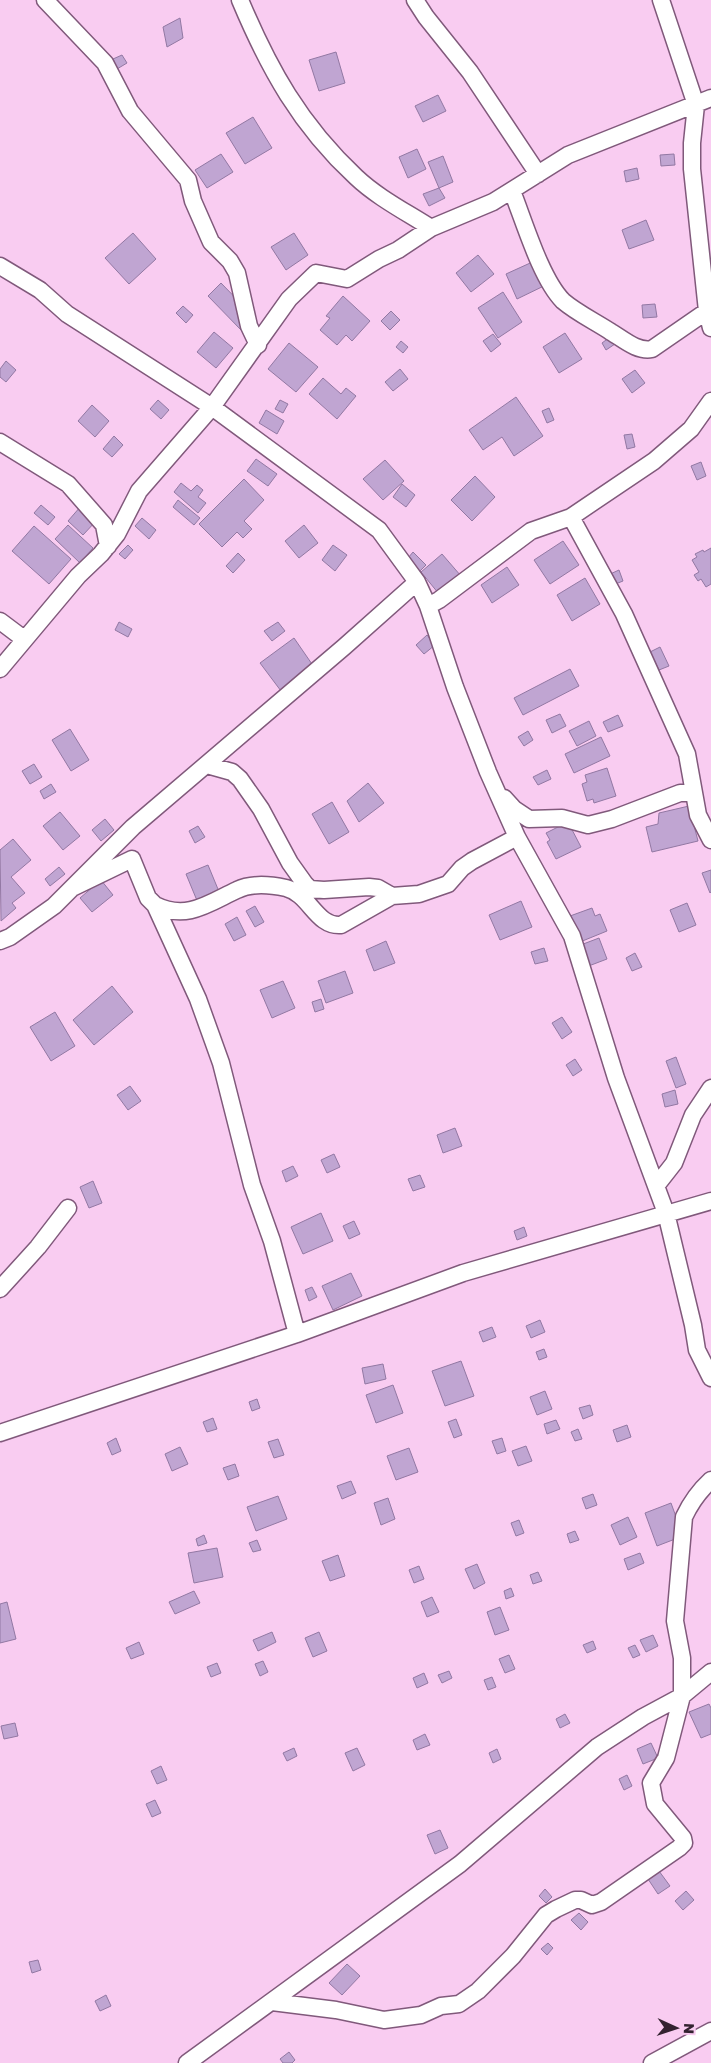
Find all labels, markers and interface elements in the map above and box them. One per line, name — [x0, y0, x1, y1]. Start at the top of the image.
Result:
north arrow — [651, 2003, 701, 2053]
text: N — [681, 2023, 698, 2034]

